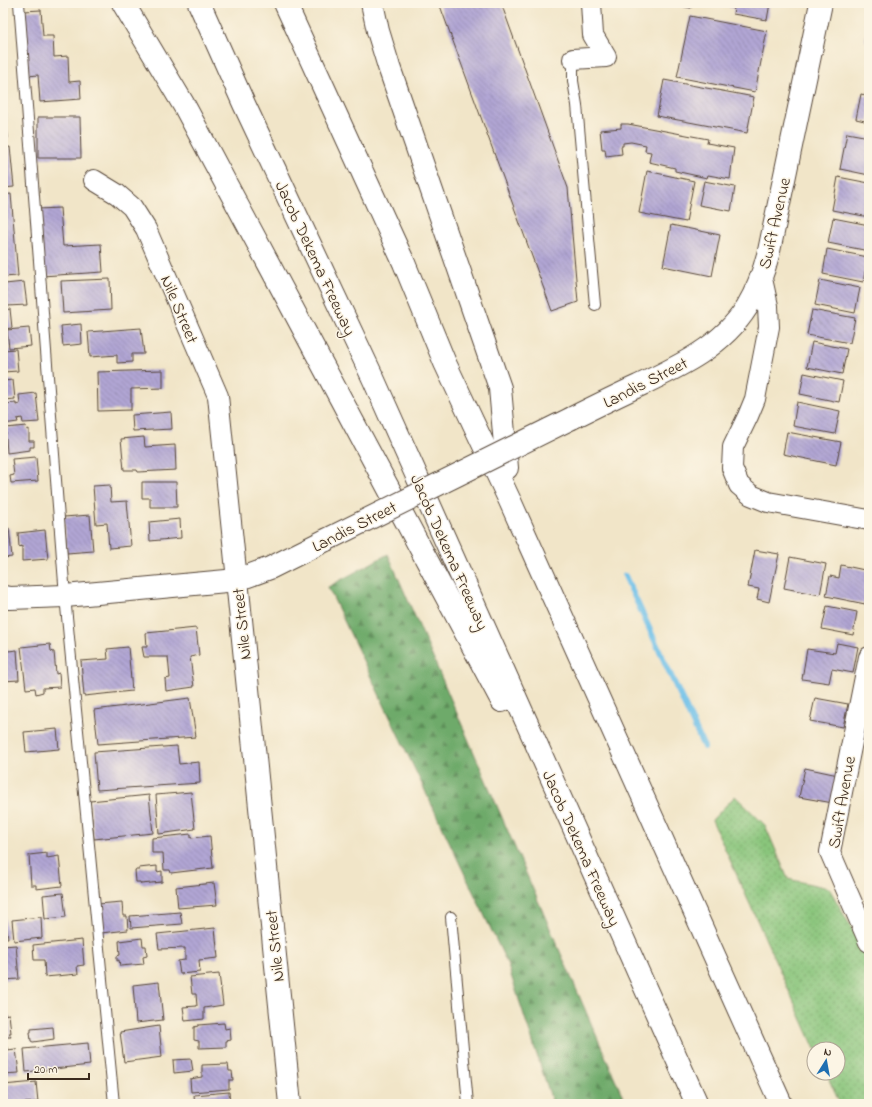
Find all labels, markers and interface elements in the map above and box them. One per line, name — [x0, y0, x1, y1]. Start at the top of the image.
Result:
street label: Swift Avenue — [753, 175, 798, 272]
street label: Jacob Dekema Freeway — [267, 177, 362, 341]
street label: Nile Street — [153, 272, 204, 348]
street label: Landis Street — [599, 351, 693, 415]
street label: Jacob Dekema Freeway — [402, 471, 494, 635]
street label: Landis Street — [308, 495, 402, 559]
street label: Nile Street — [226, 586, 259, 661]
street label: Swift Avenue — [822, 754, 863, 850]
street label: Jacob Dekema Freeway — [534, 767, 626, 931]
street label: Nile Street — [259, 908, 292, 983]
north arrow — [806, 1041, 846, 1081]
text: N — [823, 1044, 833, 1061]
scale bar — [28, 1055, 89, 1081]
text: 20 m — [34, 1061, 57, 1079]

